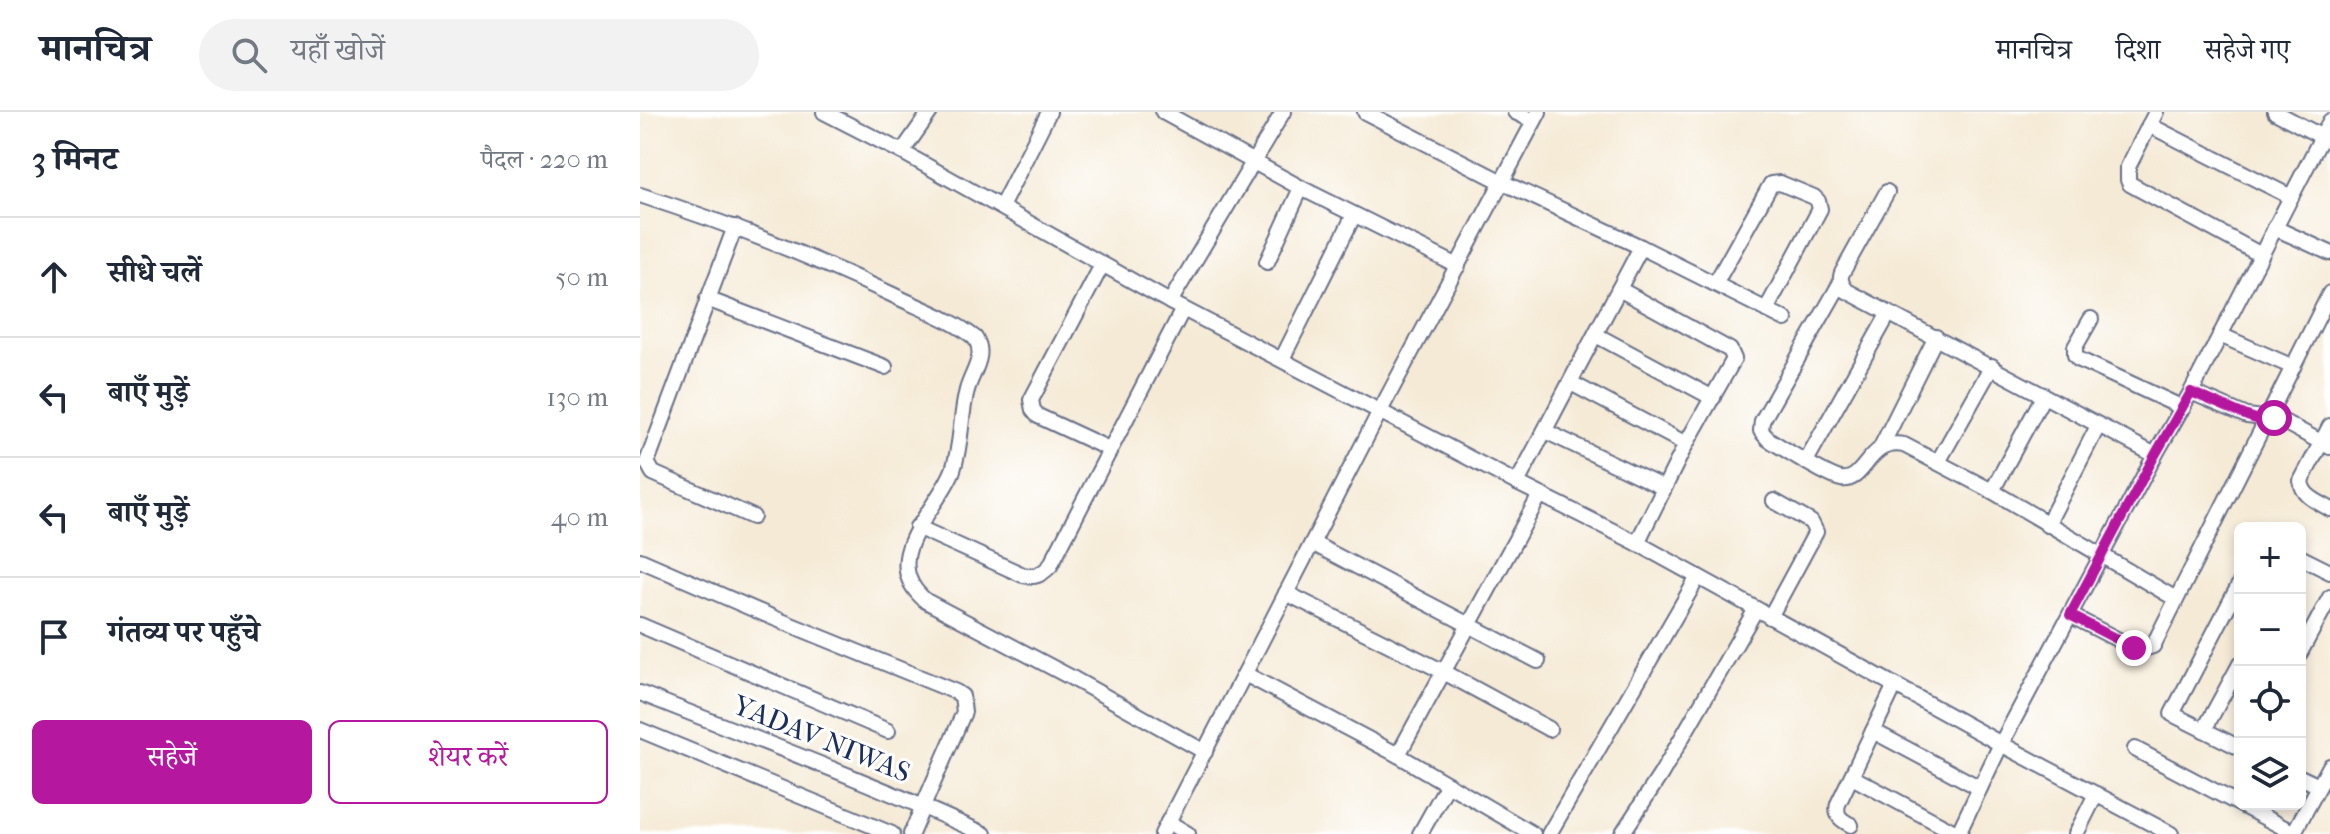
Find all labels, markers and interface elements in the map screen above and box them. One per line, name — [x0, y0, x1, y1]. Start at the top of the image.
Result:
search box — [199, 19, 759, 91]
text: मानचित्र — [40, 26, 151, 71]
icon: search — [227, 33, 271, 77]
text: यहाँ खोजें — [291, 33, 385, 68]
text: मानचित्र — [1996, 33, 2072, 66]
text: दिशा — [2116, 33, 2160, 66]
text: सहेजे गए — [2204, 33, 2290, 66]
text: 3 मिनट — [32, 139, 118, 179]
text: पैदल · 220 m — [481, 144, 608, 175]
icon: ahead — [32, 255, 76, 299]
text: सीधे चलें — [108, 255, 201, 290]
text: 50 m — [555, 262, 608, 293]
icon: left — [32, 375, 76, 419]
text: बाएँ मुड़ें — [108, 375, 189, 410]
text: 130 m — [547, 382, 608, 413]
route start — [2256, 400, 2292, 436]
icon: left — [32, 495, 76, 539]
text: बाएँ मुड़ें — [108, 495, 189, 530]
text: 40 m — [551, 502, 608, 533]
map controls — [2234, 522, 2306, 810]
button: + — [2234, 522, 2306, 594]
button: − — [2234, 594, 2306, 666]
icon: arrive — [32, 615, 76, 659]
text: गंतव्य पर पहुँचे — [108, 615, 260, 650]
route end — [2116, 630, 2152, 666]
button: locate — [2234, 666, 2306, 738]
street label: YADAV NIWAS — [727, 687, 915, 789]
button: सहेजें — [32, 720, 312, 804]
button: शेयर करें — [328, 720, 608, 804]
button: layers — [2234, 738, 2306, 810]

